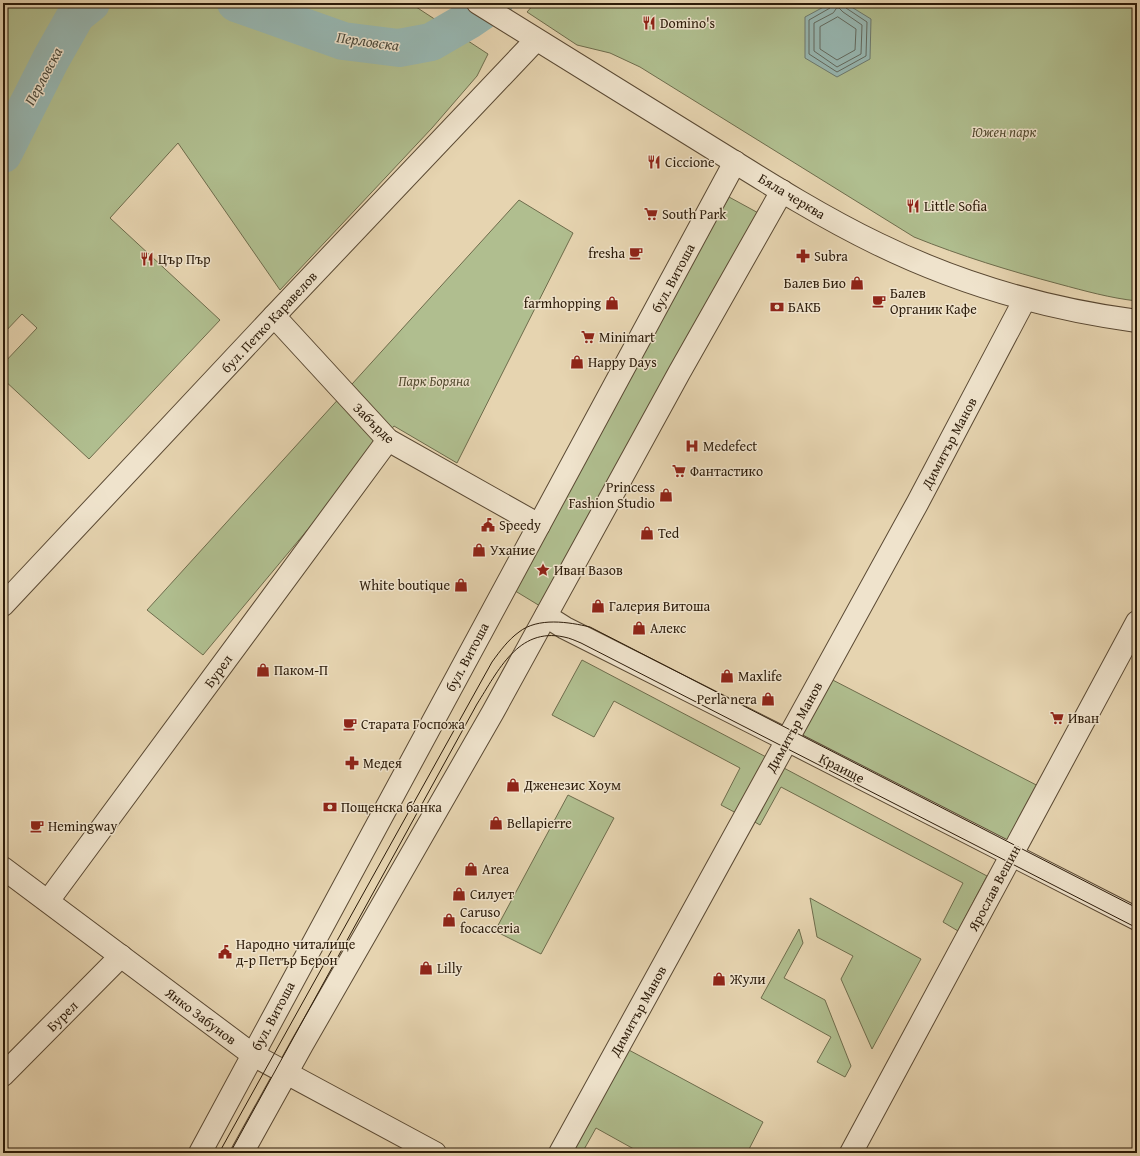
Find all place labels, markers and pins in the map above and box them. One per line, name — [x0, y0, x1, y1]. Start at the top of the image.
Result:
place label: Domino's — [660, 13, 715, 33]
restaurant icon: Domino's — [641, 15, 657, 31]
place label: Ciccione — [665, 152, 715, 172]
restaurant icon: Ciccione — [646, 154, 662, 170]
place label: Little Sofia — [924, 196, 988, 216]
restaurant icon: Little Sofia — [905, 198, 921, 214]
place label: South Park — [662, 204, 727, 224]
supermarket icon: South Park — [643, 206, 659, 222]
place label: fresha — [588, 243, 625, 263]
cafe icon: fresha — [628, 245, 644, 261]
place label: Subra — [814, 246, 848, 266]
pharmacy icon: Subra — [795, 248, 811, 264]
place label: Цър Пър — [158, 249, 211, 269]
restaurant icon: Цър Пър — [139, 251, 155, 267]
place label: Балев Био — [784, 273, 846, 293]
shop icon: Балев Био — [849, 275, 865, 291]
place label: Балев Органик Кафе — [890, 283, 977, 319]
place label: farmhopping — [524, 293, 601, 313]
cafe icon: Балев Органик Кафе — [871, 293, 887, 309]
shop icon: farmhopping — [604, 295, 620, 311]
place label: БАКБ — [788, 297, 821, 317]
bank icon: БАКБ — [769, 299, 785, 315]
place label: Minimart — [599, 327, 655, 347]
supermarket icon: Minimart — [580, 329, 596, 345]
place label: Happy Days — [588, 352, 657, 372]
shop icon: Happy Days — [569, 354, 585, 370]
place label: Medefect — [703, 436, 757, 456]
hospital icon: Medefect — [684, 438, 700, 454]
place label: Фантастико — [690, 461, 763, 481]
supermarket icon: Фантастико — [671, 463, 687, 479]
place label: Princess Fashion Studio — [569, 477, 655, 513]
shop icon: Princess Fashion Studio — [658, 487, 674, 503]
place label: Speedy — [499, 515, 541, 535]
public building icon: Speedy — [480, 517, 496, 533]
place label: Ted — [658, 523, 680, 543]
shop icon: Ted — [639, 525, 655, 541]
place label: Ухание — [490, 540, 536, 560]
shop icon: Ухание — [471, 542, 487, 558]
place label: Иван Вазов — [554, 560, 623, 580]
place icon: Иван Вазов — [535, 562, 551, 578]
place label: White boutique — [359, 575, 450, 595]
shop icon: White boutique — [453, 577, 469, 593]
place label: Галерия Витоша — [609, 596, 711, 616]
shop icon: Галерия Витоша — [590, 598, 606, 614]
place label: Алекс — [650, 618, 686, 638]
shop icon: Алекс — [631, 620, 647, 636]
place label: Паком-П — [274, 660, 328, 680]
shop icon: Паком-П — [255, 662, 271, 678]
place label: Maxlife — [738, 666, 783, 686]
shop icon: Maxlife — [719, 668, 735, 684]
place label: Perla nera — [697, 689, 757, 709]
shop icon: Perla nera — [760, 691, 776, 707]
place label: Иван — [1068, 708, 1099, 728]
supermarket icon: Иван — [1049, 710, 1065, 726]
place label: Старата Госпожа — [361, 714, 465, 734]
cafe icon: Старата Госпожа — [342, 716, 358, 732]
place label: Медея — [363, 753, 402, 773]
pharmacy icon: Медея — [344, 755, 360, 771]
place label: Дженезис Хоум — [523, 775, 621, 795]
shop icon: Дженезис Хоум — [505, 777, 521, 793]
place label: Пощенска банка — [341, 797, 442, 817]
bank icon: Пощенска банка — [322, 799, 338, 815]
place label: Bellapierre — [507, 813, 572, 833]
shop icon: Bellapierre — [488, 815, 504, 831]
place label: Hemingway — [48, 816, 117, 836]
cafe icon: Hemingway — [29, 818, 45, 834]
place label: Area — [482, 859, 510, 879]
shop icon: Area — [463, 861, 479, 877]
place label: Силует — [470, 884, 514, 904]
shop icon: Силует — [451, 886, 467, 902]
place label: Caruso focacceria — [460, 902, 520, 938]
shop icon: Caruso focacceria — [441, 912, 457, 928]
place label: Народно читалище д-р Петър Берон — [236, 934, 356, 970]
public building icon: Народно читалище д-р Петър Берон — [217, 944, 233, 960]
place label: Lilly — [437, 958, 463, 978]
shop icon: Lilly — [418, 960, 434, 976]
place label: Жули — [729, 969, 766, 989]
shop icon: Жули — [711, 971, 727, 987]

